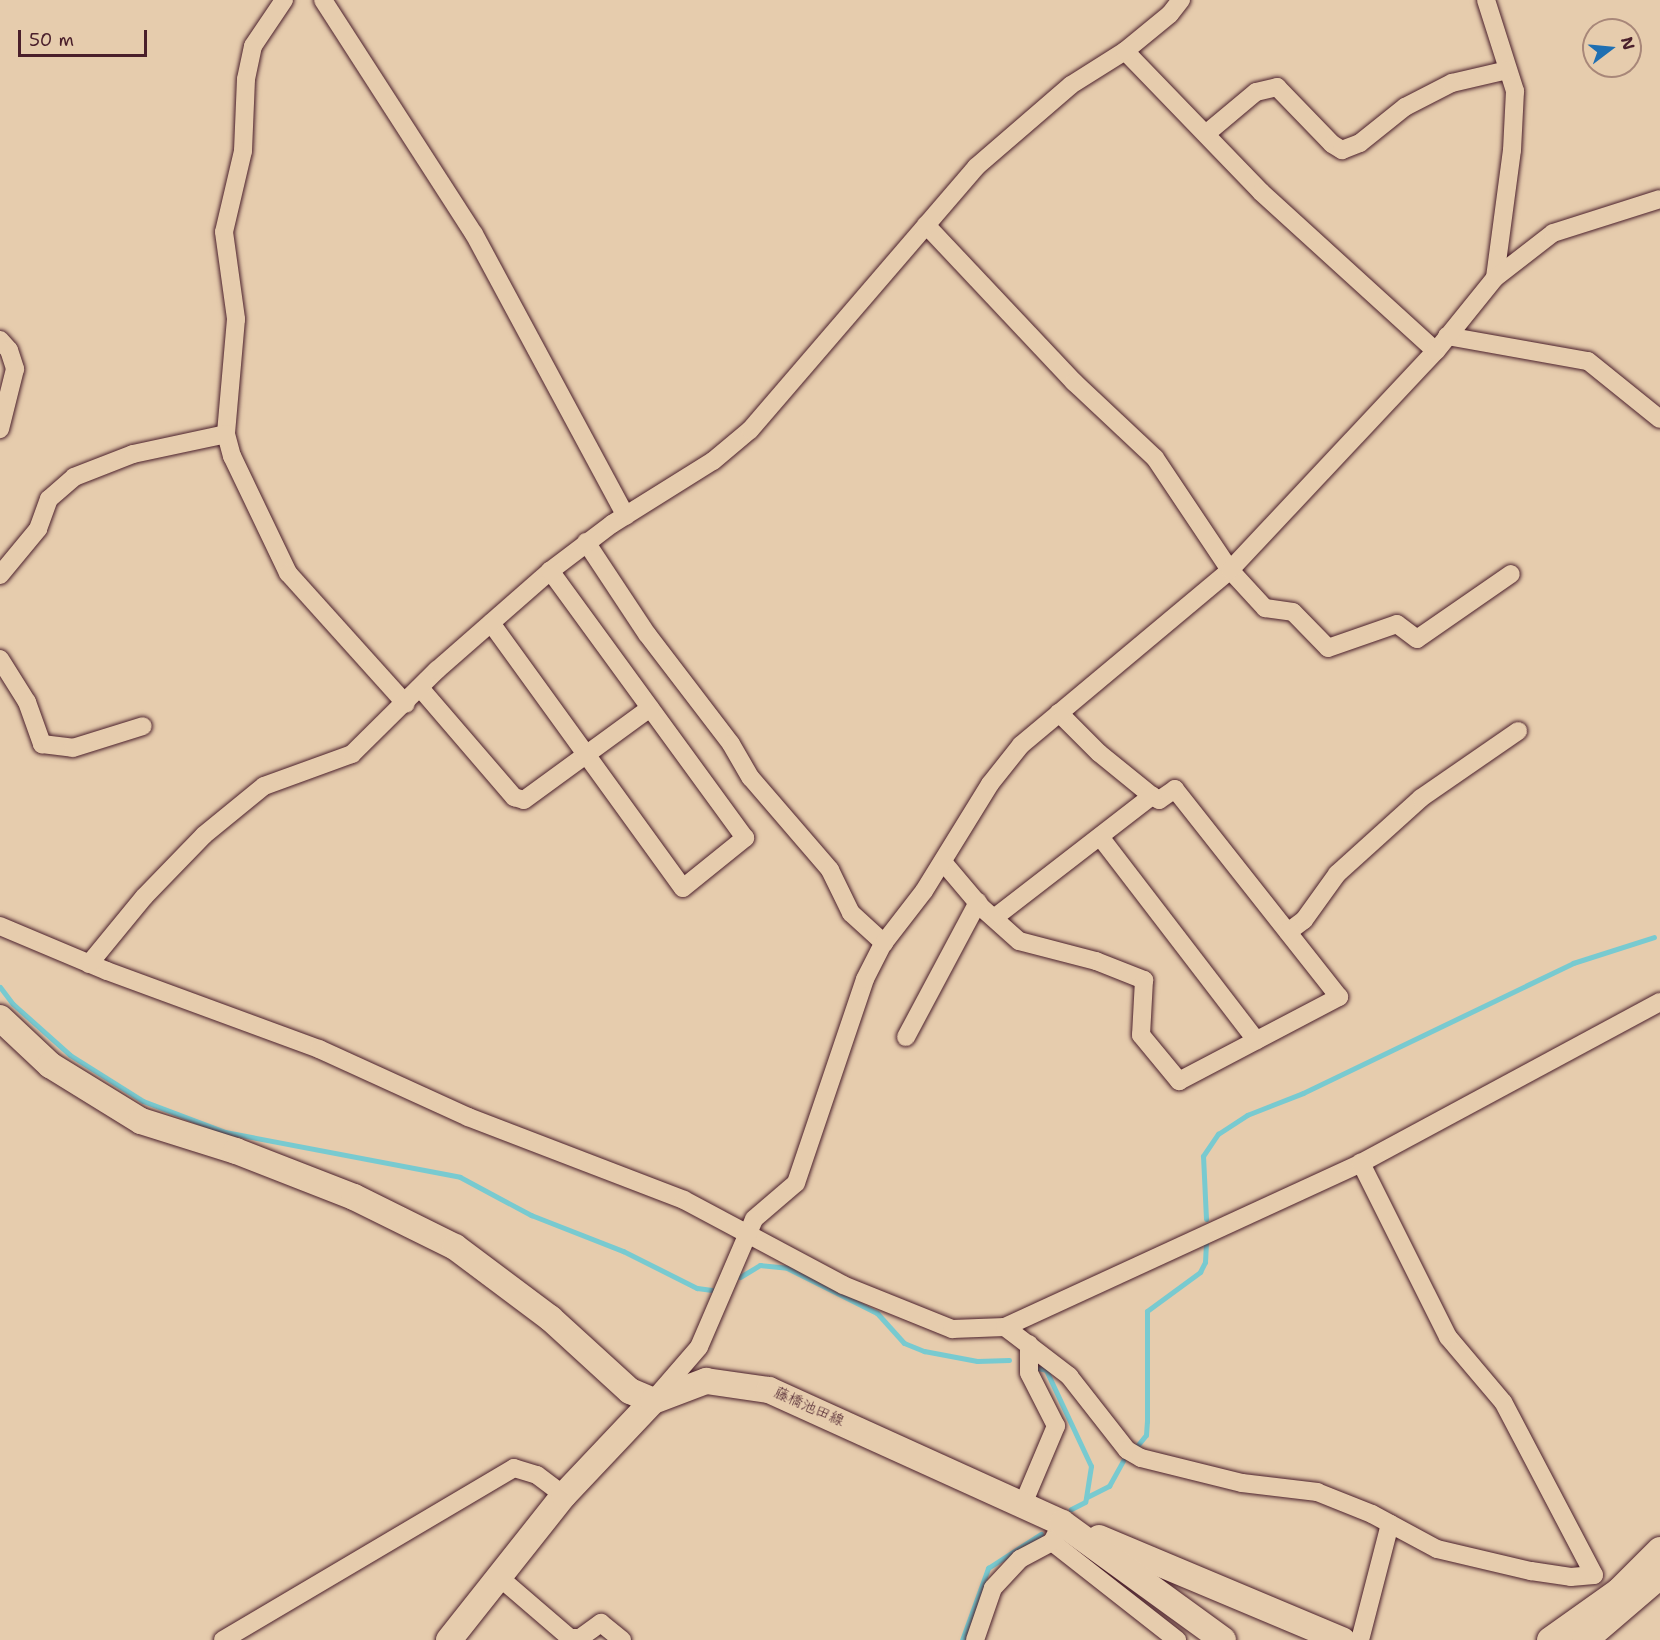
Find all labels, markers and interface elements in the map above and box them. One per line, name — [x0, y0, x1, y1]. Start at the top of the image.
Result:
scale bar — [21, 18, 150, 56]
north arrow — [1582, 18, 1642, 78]
text: 50 m — [29, 28, 74, 52]
text: N — [1616, 34, 1640, 52]
street label: 藤橋池田線 — [771, 1384, 847, 1430]

